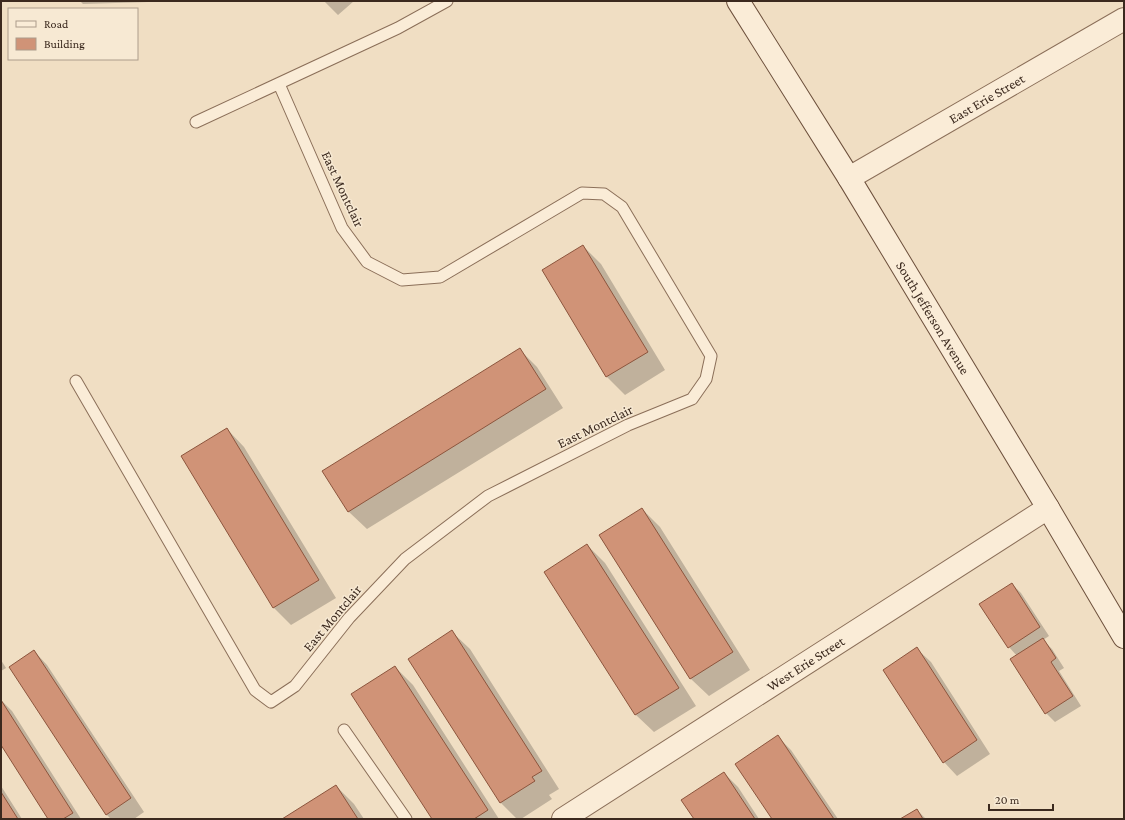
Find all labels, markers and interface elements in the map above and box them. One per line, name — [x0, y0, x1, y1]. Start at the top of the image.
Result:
legend — [8, 8, 138, 60]
text: Road — [44, 17, 69, 31]
text: Building — [44, 37, 85, 51]
street label: East Erie Street — [946, 70, 1028, 127]
street label: East Montclair — [318, 148, 368, 230]
street label: South Jefferson Avenue — [893, 258, 973, 377]
street label: East Montclair — [555, 401, 635, 451]
street label: East Montclair — [300, 581, 364, 655]
street label: West Erie Street — [764, 633, 848, 694]
scale bar — [989, 786, 1053, 812]
text: 20 m — [995, 793, 1020, 807]

